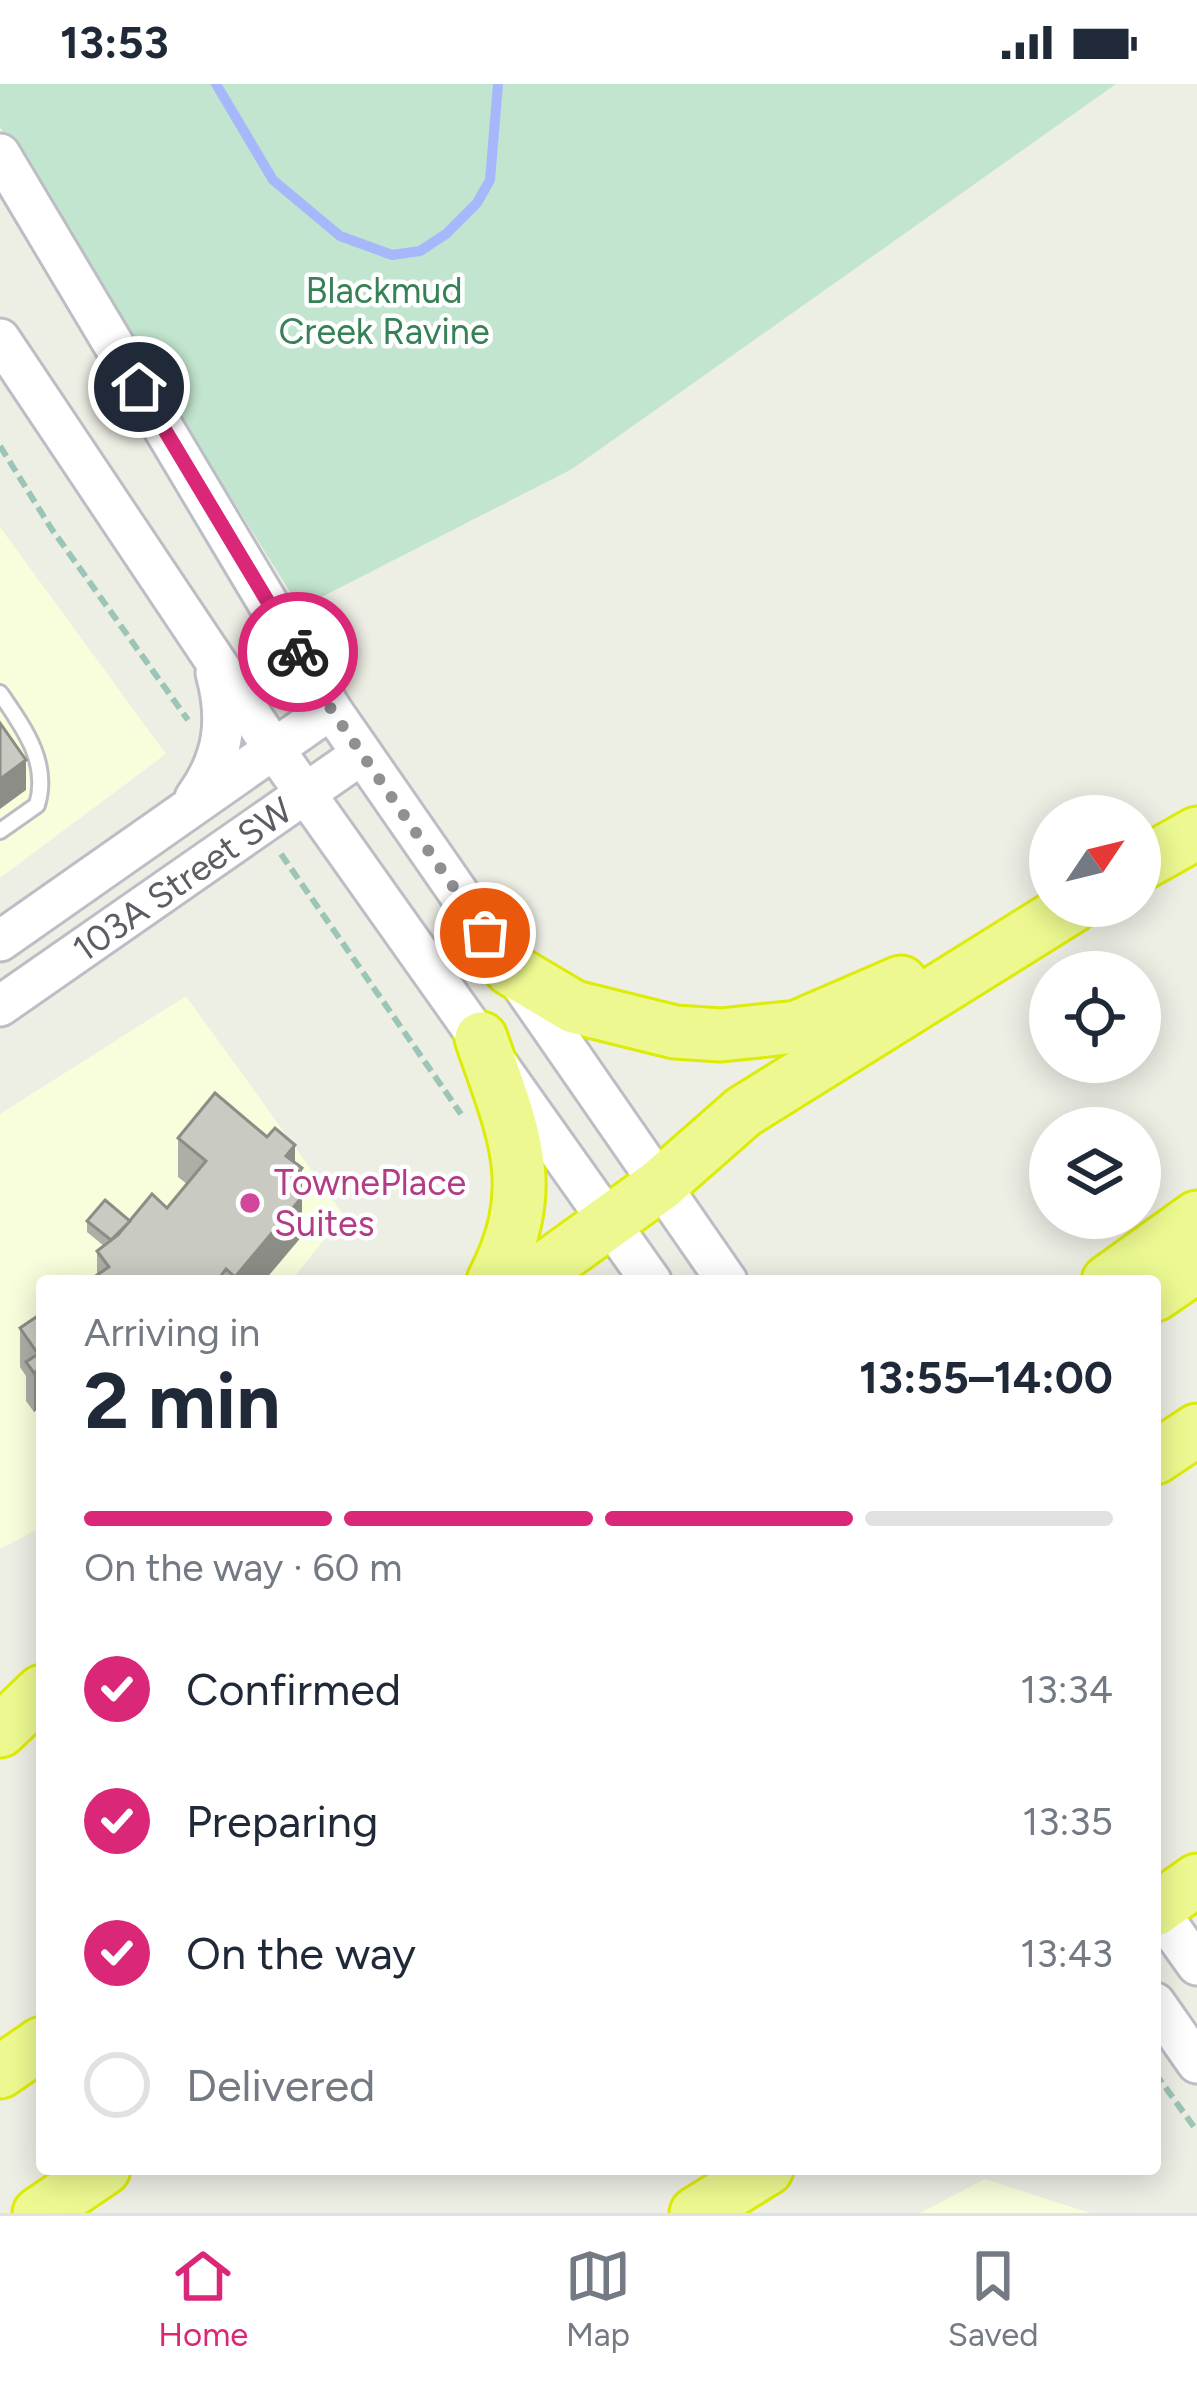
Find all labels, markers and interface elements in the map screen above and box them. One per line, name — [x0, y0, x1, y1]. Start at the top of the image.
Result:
text: 13:53 — [60, 15, 169, 69]
park label: Blackmud Creek Ravine — [278, 269, 490, 353]
pin — [88, 336, 190, 438]
icon: home — [106, 354, 172, 420]
courier — [238, 592, 358, 712]
icon: bike — [265, 619, 331, 685]
street label: 103A Street SW — [64, 788, 300, 970]
north arrow — [1029, 795, 1161, 927]
map controls — [1029, 795, 1161, 1239]
pin — [434, 882, 536, 984]
icon: bag — [452, 900, 518, 966]
button: locate — [1029, 951, 1161, 1083]
button: layers — [1029, 1107, 1161, 1239]
place label: TownePlace Suites — [274, 1161, 466, 1245]
marker: TownePlace Suites — [237, 1190, 263, 1216]
text: Arriving in — [84, 1309, 260, 1356]
text: 13:55–14:00 — [859, 1350, 1113, 1404]
text: 2 min — [84, 1354, 280, 1448]
text: On the way · 60 m — [84, 1544, 402, 1591]
icon: check — [84, 1656, 150, 1722]
text: Confirmed — [186, 1662, 401, 1716]
text: 13:34 — [1020, 1666, 1113, 1713]
icon: check — [84, 1788, 150, 1854]
text: Preparing — [186, 1794, 378, 1848]
text: 13:35 — [1022, 1798, 1113, 1845]
icon: check — [84, 1920, 150, 1986]
text: On the way — [186, 1926, 416, 1980]
text: 13:43 — [1020, 1930, 1113, 1977]
text: Delivered — [186, 2058, 375, 2112]
tab: Home — [158, 2243, 248, 2354]
tab: Map — [565, 2243, 631, 2354]
tab: Saved — [948, 2243, 1039, 2354]

